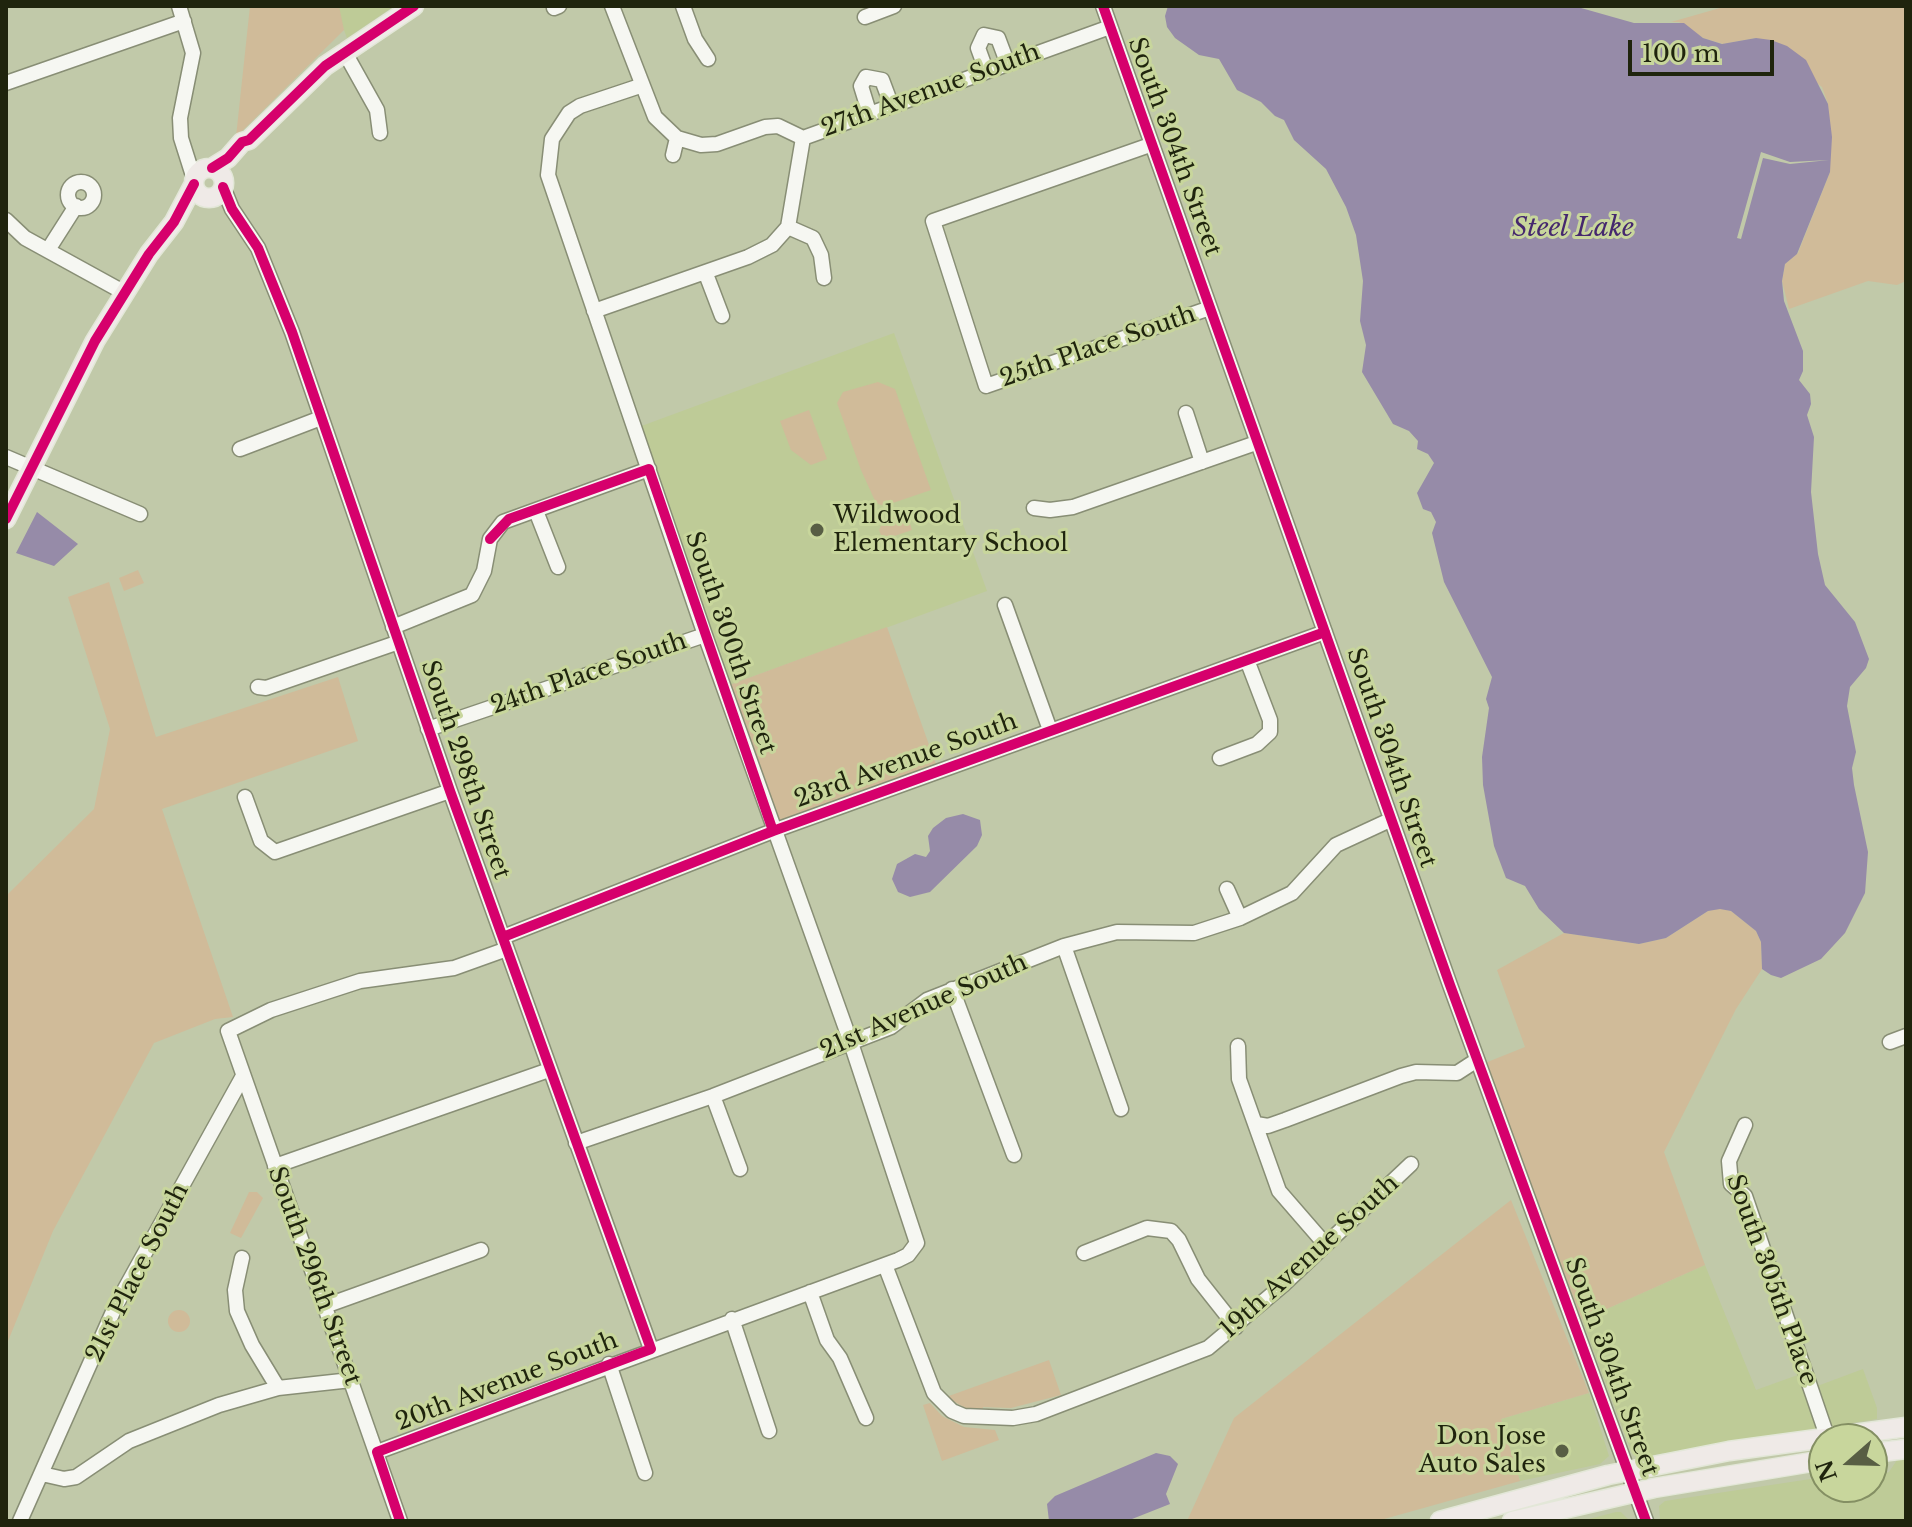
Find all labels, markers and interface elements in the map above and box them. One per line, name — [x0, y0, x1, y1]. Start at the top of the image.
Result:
scale bar — [1632, 24, 1778, 74]
street label: South 304th Street — [1121, 34, 1227, 260]
street label: 27th Avenue South — [818, 38, 1044, 144]
text: 100 m — [1642, 39, 1720, 68]
water label: Steel Lake — [1512, 213, 1634, 245]
street label: 25th Place South — [996, 300, 1200, 394]
place label: Wildwood Elementary School — [833, 502, 1068, 558]
marker: Wildwood Elementary School — [808, 521, 826, 539]
street label: South 300th Street — [678, 528, 782, 758]
street label: 24th Place South — [487, 627, 691, 721]
street label: South 304th Street — [1340, 644, 1442, 872]
street label: South 298th Street — [414, 657, 516, 883]
street label: 23rd Avenue South — [791, 707, 1021, 815]
street label: 21st Avenue South — [816, 948, 1032, 1066]
street label: South 296th Street — [261, 1163, 367, 1389]
street label: 19th Avenue South — [1215, 1169, 1405, 1345]
street label: South 305th Place — [1720, 1171, 1822, 1389]
street label: 21st Place South — [81, 1179, 195, 1367]
street label: South 304th Street — [1558, 1254, 1664, 1480]
street label: 20th Avenue South — [392, 1326, 622, 1438]
place label: Don Jose Auto Sales — [1419, 1423, 1546, 1479]
north arrow — [1808, 1423, 1888, 1503]
marker: Don Jose Auto Sales — [1553, 1442, 1571, 1460]
text: N — [1811, 1456, 1843, 1485]

